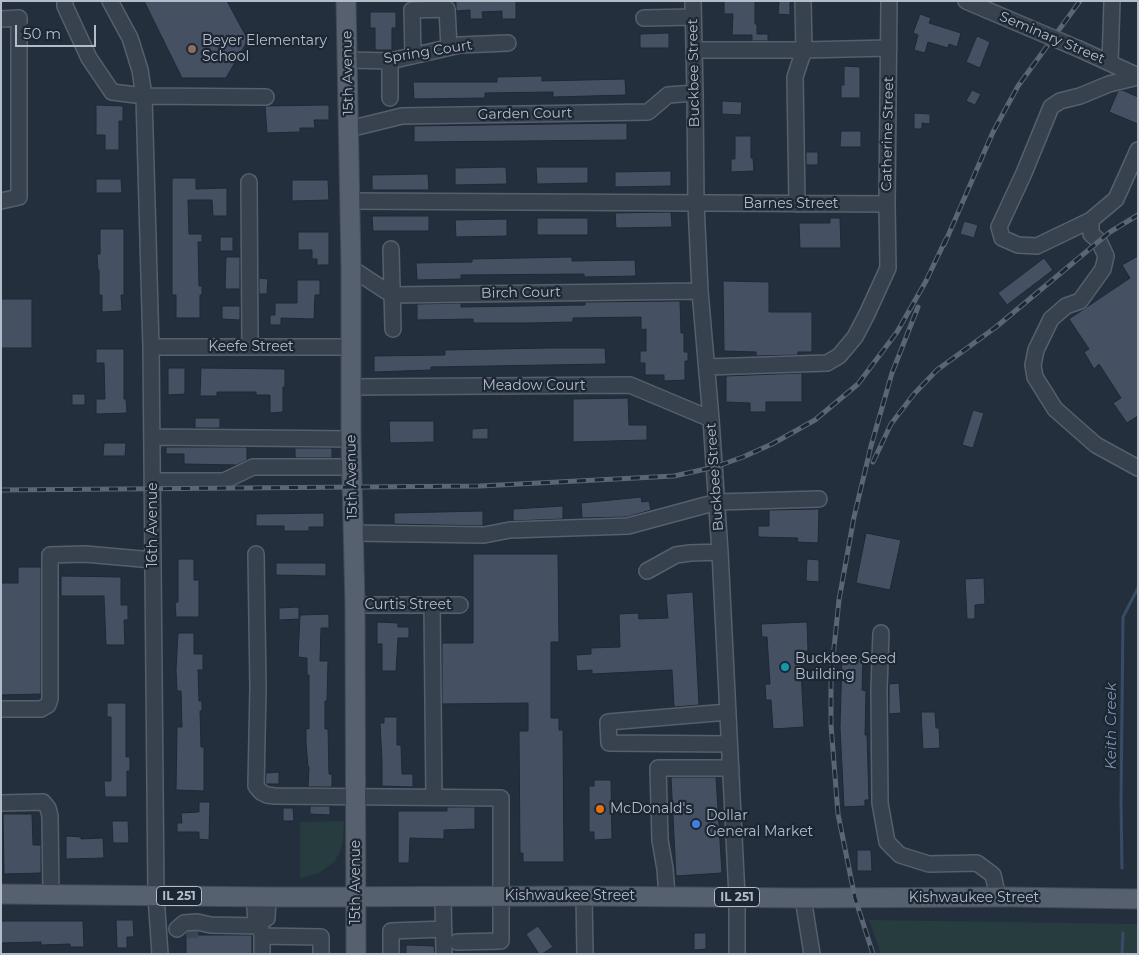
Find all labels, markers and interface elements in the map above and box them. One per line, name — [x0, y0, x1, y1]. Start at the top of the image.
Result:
street label: Seminary Street — [997, 8, 1107, 68]
scale bar — [18, 15, 99, 47]
street label: Buckbee Street — [685, 19, 703, 127]
text: 50 m — [23, 24, 61, 43]
street label: 15th Avenue — [339, 31, 357, 115]
place label: Beyer Elementary School — [202, 33, 327, 65]
street label: Spring Court — [383, 37, 473, 67]
marker: Beyer Elementary School — [186, 43, 198, 55]
street label: Catherine Street — [879, 76, 897, 192]
street label: Garden Court — [477, 105, 573, 123]
street label: Barnes Street — [743, 196, 839, 212]
street label: Birch Court — [481, 284, 561, 302]
street label: Keefe Street — [208, 339, 294, 355]
street label: Meadow Court — [482, 378, 586, 394]
street label: Buckbee Street — [703, 422, 727, 532]
street label: 15th Avenue — [343, 435, 361, 519]
street label: 16th Avenue — [145, 482, 161, 568]
street label: Curtis Street — [364, 597, 452, 613]
place label: Buckbee Seed Building — [795, 651, 896, 684]
marker: Buckbee Seed Building — [779, 661, 791, 673]
water label: Keith Creek — [1103, 682, 1121, 770]
place label: McDonald's — [610, 801, 692, 817]
marker: McDonald's — [594, 803, 606, 815]
place label: Dollar General Market — [706, 808, 813, 840]
marker: Dollar General Market — [690, 818, 702, 830]
street label: 15th Avenue — [348, 840, 364, 924]
road number: IL 251 — [156, 886, 202, 906]
street label: Kishwaukee Street — [505, 888, 635, 904]
road number: IL 251 — [714, 888, 760, 906]
street label: Kishwaukee Street — [909, 890, 1039, 906]

